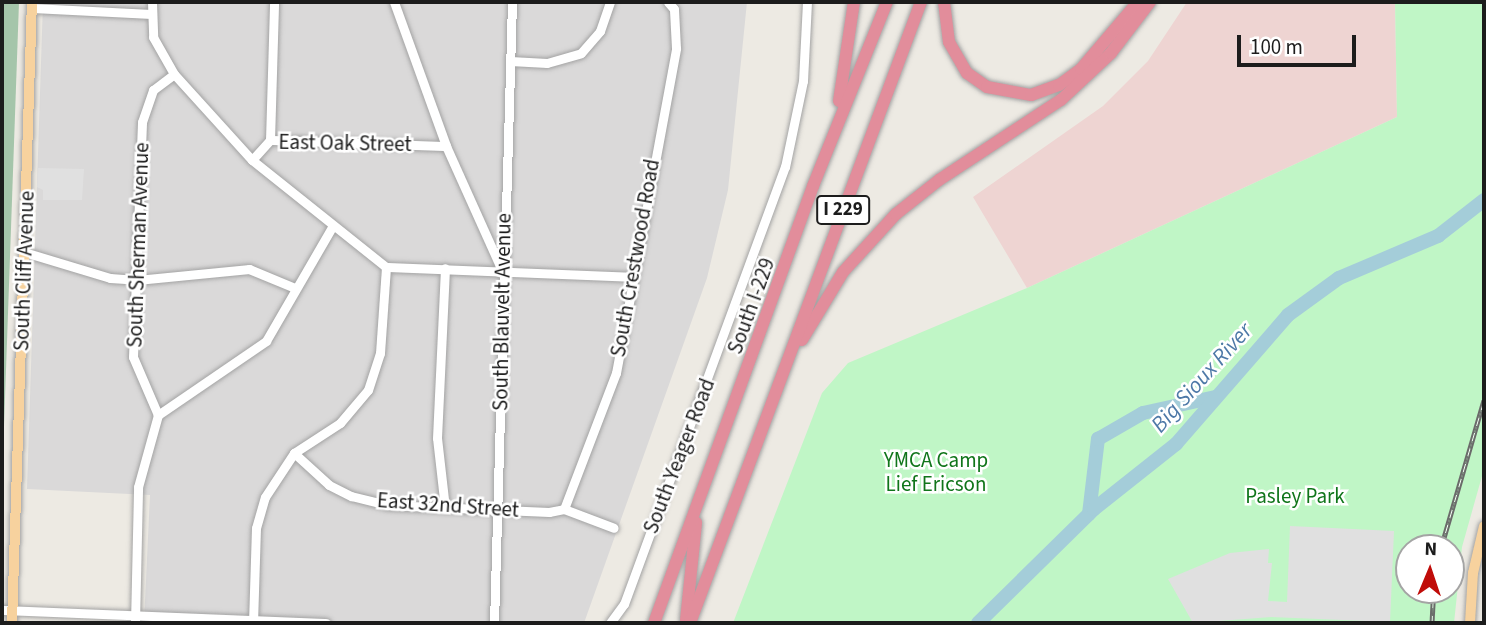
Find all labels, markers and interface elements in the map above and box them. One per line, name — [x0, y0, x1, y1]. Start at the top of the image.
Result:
scale bar — [1241, 21, 1360, 65]
text: 100 m — [1250, 32, 1303, 62]
street label: East Oak Street — [278, 129, 412, 157]
street label: South Sherman Avenue — [122, 142, 154, 348]
street label: South Crestwood Road — [605, 157, 665, 359]
street label: South Cliff Avenue — [9, 190, 39, 352]
road number: I 229 — [815, 194, 871, 226]
street label: South Blauvelt Avenue — [488, 213, 516, 411]
street label: South I-229 — [722, 255, 780, 357]
water label: Big Sioux River — [1146, 317, 1258, 439]
street label: South Yeager Road — [638, 375, 720, 537]
park label: YMCA Camp Lief Ericson — [884, 447, 988, 497]
park label: Pasley Park — [1245, 483, 1345, 509]
street label: East 32nd Street — [376, 487, 520, 523]
north arrow — [1395, 534, 1465, 604]
text: N — [1424, 536, 1437, 563]

